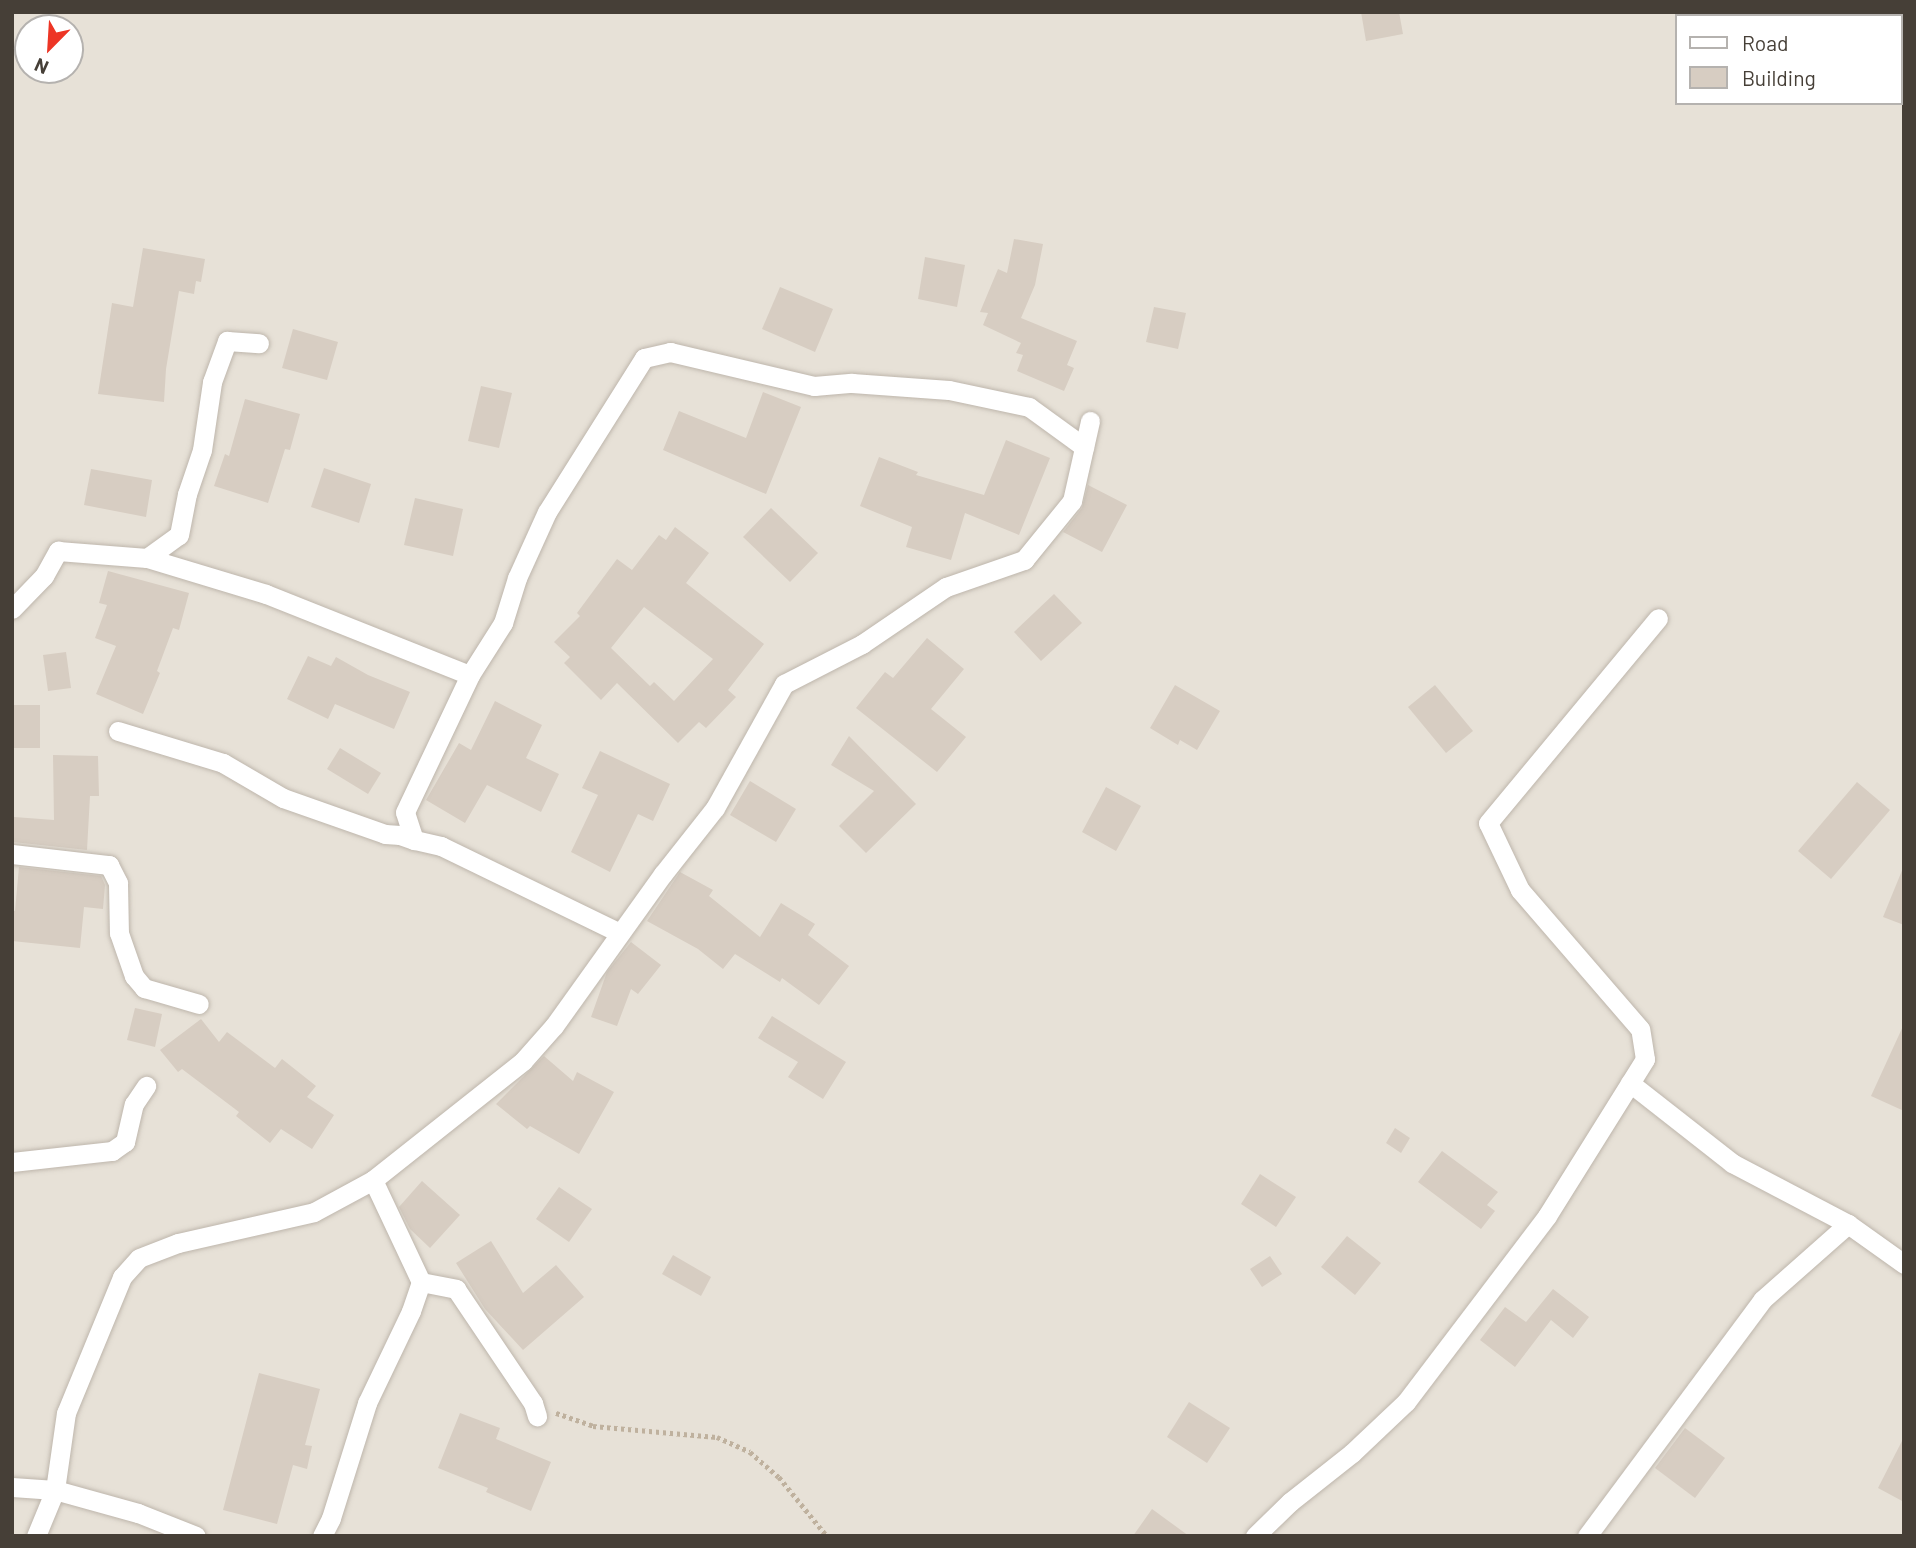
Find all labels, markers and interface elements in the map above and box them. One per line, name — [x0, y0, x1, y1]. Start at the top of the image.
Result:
north arrow — [14, 14, 84, 84]
legend — [1674, 14, 1902, 105]
text: Road — [1742, 30, 1788, 55]
text: N — [31, 54, 52, 80]
text: Building — [1742, 65, 1816, 90]

